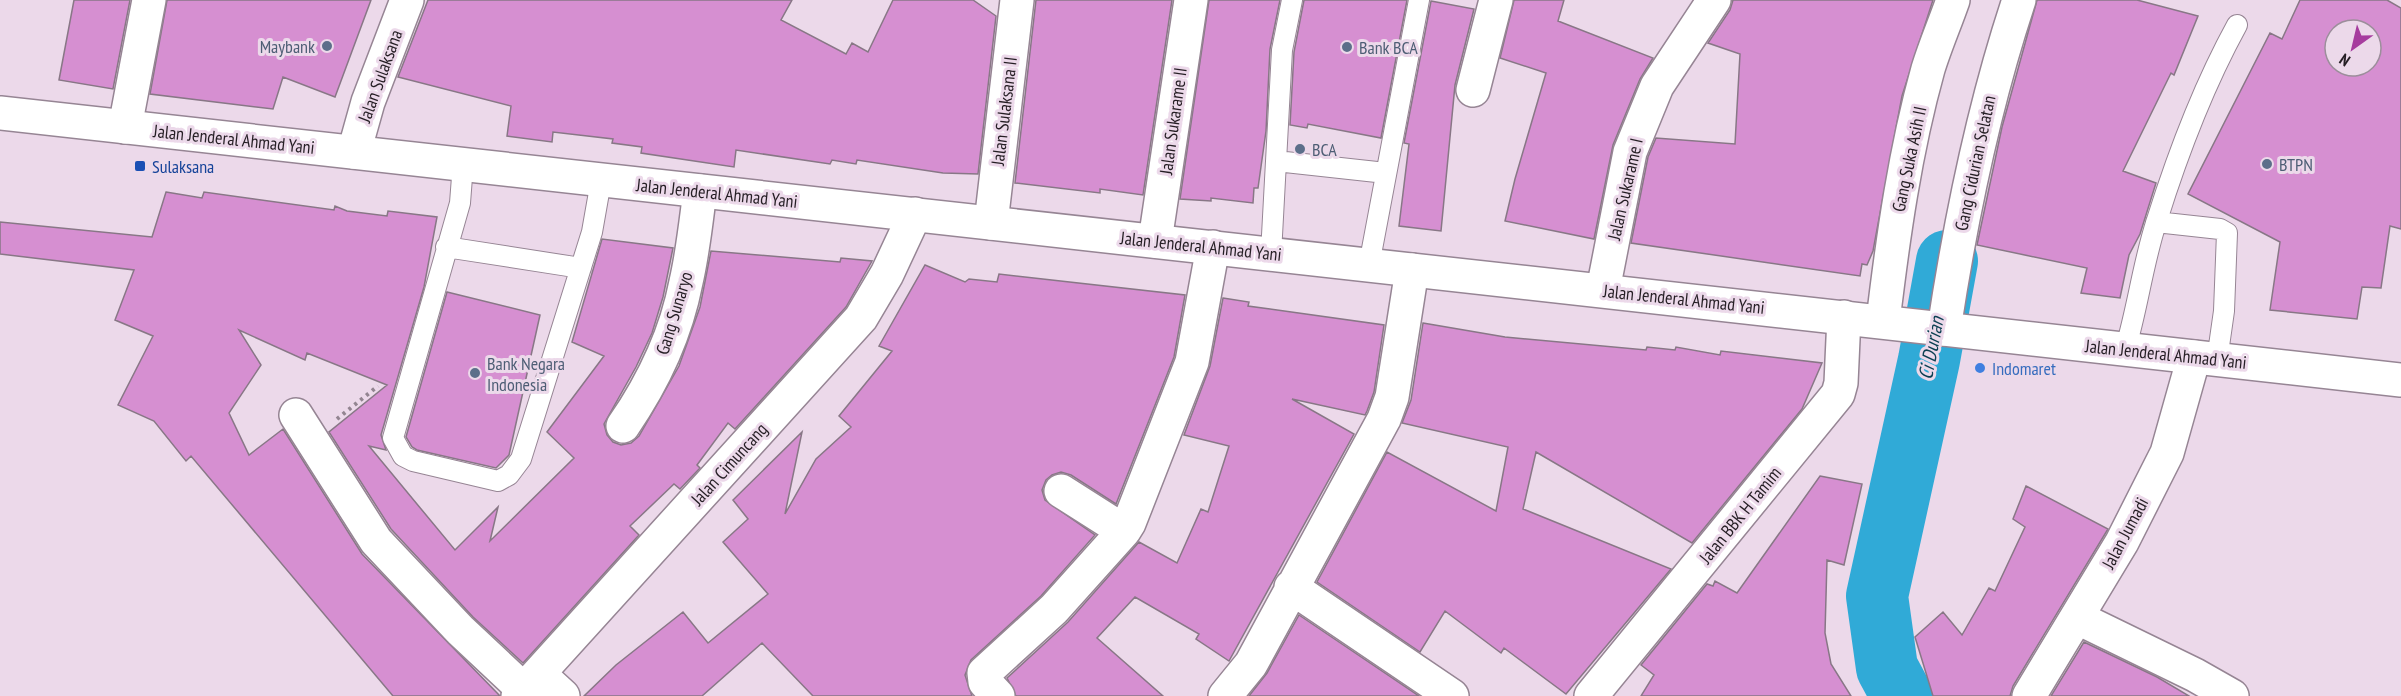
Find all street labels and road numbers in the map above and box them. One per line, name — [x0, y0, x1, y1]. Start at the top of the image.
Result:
street label: Jalan Sulaksana — [352, 27, 407, 126]
street label: Jalan Sulaksana II — [986, 55, 1022, 168]
street label: Jalan Sukarame II — [1154, 66, 1192, 177]
street label: Gang Cidurian Selatan — [1949, 93, 2001, 233]
street label: Gang Suka Asih II — [1887, 104, 1931, 214]
street label: Jalan Jenderal Ahmad Yani — [151, 119, 316, 159]
street label: Jalan Sukarame I — [1602, 136, 1648, 243]
street label: Jalan Jenderal Ahmad Yani — [634, 173, 799, 213]
street label: Jalan Jenderal Ahmad Yani — [1118, 226, 1283, 266]
street label: Gang Sunaryo — [650, 268, 698, 357]
street label: Jalan Jenderal Ahmad Yani — [1601, 279, 1766, 319]
street label: Jalan Jenderal Ahmad Yani — [2083, 334, 2248, 374]
street label: Jalan Cimuncang — [685, 418, 772, 511]
street label: Jalan BBK H Tamim — [1693, 462, 1786, 569]
street label: Jalan Jumadi — [2096, 493, 2153, 573]

